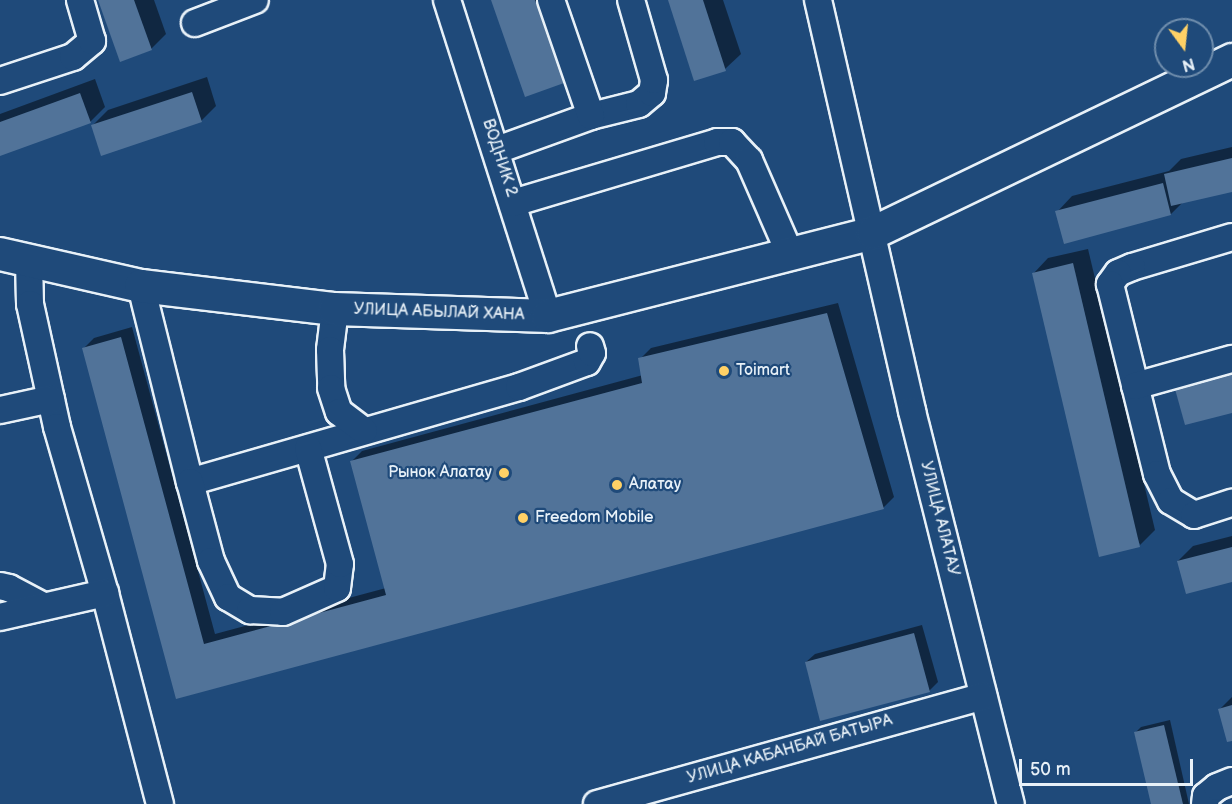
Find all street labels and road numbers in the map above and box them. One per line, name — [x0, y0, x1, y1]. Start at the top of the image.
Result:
street label: ВОДНИК 2 — [477, 117, 521, 199]
street label: УЛИЦА АБЫЛАЙ ХАНА — [353, 300, 525, 326]
street label: УЛИЦА АЛАТАУ — [915, 460, 963, 578]
street label: УЛИЦА КАБАНБАЙ БАТЫРА — [685, 711, 895, 789]

